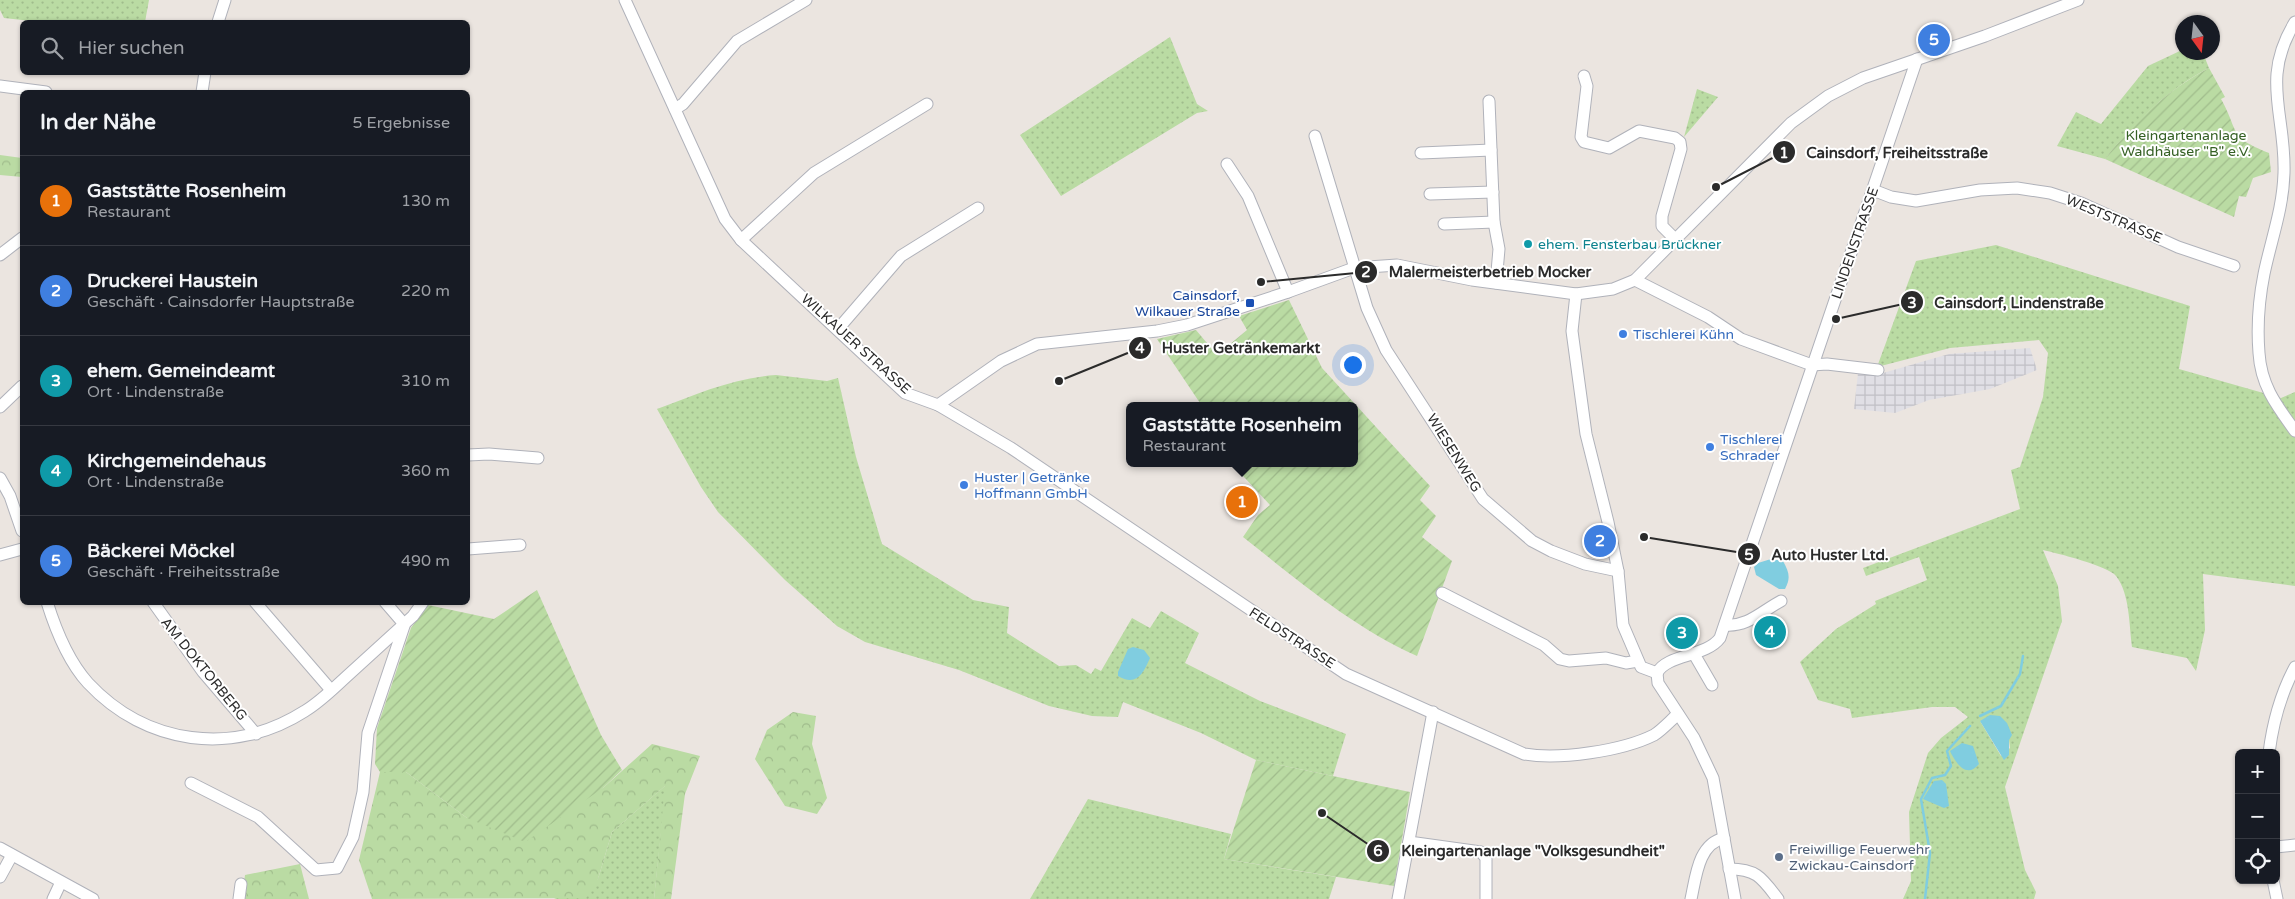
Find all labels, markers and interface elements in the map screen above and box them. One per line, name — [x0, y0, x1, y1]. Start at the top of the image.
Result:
north arrow — [2175, 15, 2220, 60]
search box — [20, 20, 470, 75]
pin: 5 — [1918, 21, 1950, 59]
icon: search — [38, 34, 66, 62]
text: Hier suchen — [78, 37, 185, 59]
text: In der Nähe — [40, 110, 156, 135]
text: 5 Ergebnisse — [352, 113, 450, 133]
park label: Kleingartenanlage Waldhäuser "B" e.V. — [2121, 127, 2251, 160]
callout: Cainsdorf, Freiheitsstraße — [1771, 137, 1998, 167]
text: 1 — [1779, 144, 1789, 162]
text: Cainsdorf, Freiheitsstraße — [1806, 144, 1988, 162]
text: Gaststätte Rosenheim — [87, 180, 286, 202]
street label: LINDENSTRASSE — [1828, 185, 1882, 301]
text: 1 — [51, 191, 61, 211]
text: 130 m — [401, 191, 450, 211]
street label: WESTSTRASSE — [2063, 191, 2165, 247]
text: Restaurant — [87, 202, 171, 222]
place label: ehem. Fensterbau Brückner — [1538, 236, 1722, 253]
marker: ehem. Fensterbau Brückner — [1522, 238, 1534, 250]
callout: Malermeisterbetrieb Mocker — [1354, 257, 1601, 287]
text: 2 — [1361, 263, 1371, 281]
text: Malermeisterbetrieb Mocker — [1389, 263, 1592, 281]
text: Druckerei Haustein — [87, 270, 258, 292]
text: 2 — [51, 281, 61, 301]
text: 220 m — [401, 281, 450, 301]
place label: Cainsdorf, Wilkauer Straße — [1135, 287, 1240, 320]
callout: Cainsdorf, Lindenstraße — [1900, 287, 2114, 317]
street label: WILKAUER STRASSE — [798, 290, 914, 398]
text: Geschäft · Cainsdorfer Hauptstraße — [87, 292, 354, 312]
text: 3 — [1907, 294, 1917, 312]
text: Cainsdorf, Lindenstraße — [1934, 294, 2104, 312]
marker: Cainsdorf, Wilkauer Straße — [1244, 297, 1256, 309]
place label: Tischlerei Kühn — [1633, 326, 1734, 343]
marker: Tischlerei Kühn — [1617, 328, 1629, 340]
callout: Huster Getränkemarkt — [1127, 333, 1331, 363]
text: 4 — [1135, 339, 1145, 357]
text: Huster Getränkemarkt — [1162, 339, 1320, 357]
your location — [1340, 352, 1366, 378]
text: ehem. Gemeindeamt — [87, 360, 275, 382]
text: 3 — [51, 371, 61, 391]
text: 310 m — [401, 371, 450, 391]
text: Ort · Lindenstraße — [87, 382, 224, 402]
popup — [1126, 402, 1358, 467]
street label: WIESENWEG — [1423, 411, 1485, 495]
text: Gaststätte Rosenheim — [1142, 414, 1342, 436]
place label: Tischlerei Schrader — [1720, 431, 1783, 464]
text: Restaurant — [1142, 436, 1226, 456]
marker: Tischlerei Schrader — [1704, 441, 1716, 453]
text: Kirchgemeindehaus — [87, 450, 266, 472]
text: 4 — [51, 461, 61, 481]
text: 360 m — [401, 461, 450, 481]
place label: Huster | Getränke Hoffmann GmbH — [974, 469, 1090, 502]
text: Ort · Lindenstraße — [87, 472, 224, 492]
marker: Huster | Getränke Hoffmann GmbH — [958, 479, 970, 491]
pin: 1 — [1226, 483, 1258, 521]
pin: 2 — [1584, 522, 1616, 560]
callout: Auto Huster Ltd. — [1736, 539, 1899, 569]
text: Bäckerei Möckel — [87, 540, 235, 562]
text: 5 — [1744, 546, 1754, 564]
text: Auto Huster Ltd. — [1771, 546, 1889, 564]
text: 5 — [51, 551, 61, 571]
text: 490 m — [401, 551, 450, 571]
text: Geschäft · Freiheitsstraße — [87, 562, 280, 582]
street label: FELDSTRASSE — [1246, 604, 1338, 672]
pin: 4 — [1754, 613, 1786, 651]
street label: AM DOKTORBERG — [157, 614, 251, 724]
pin: 3 — [1666, 614, 1698, 652]
map controls — [2235, 749, 2280, 884]
button: + — [2235, 749, 2280, 794]
button: − — [2235, 794, 2280, 839]
callout: Kleingartenanlage "Volksgesundheit" — [1366, 836, 1674, 866]
button: locate — [2235, 839, 2280, 884]
place label: Freiwillige Feuerwehr Zwickau-Cainsdorf — [1789, 841, 1930, 874]
text: 6 — [1373, 842, 1383, 860]
text: Kleingartenanlage "Volksgesundheit" — [1401, 842, 1665, 861]
marker: Freiwillige Feuerwehr Zwickau-Cainsdorf — [1773, 851, 1785, 863]

